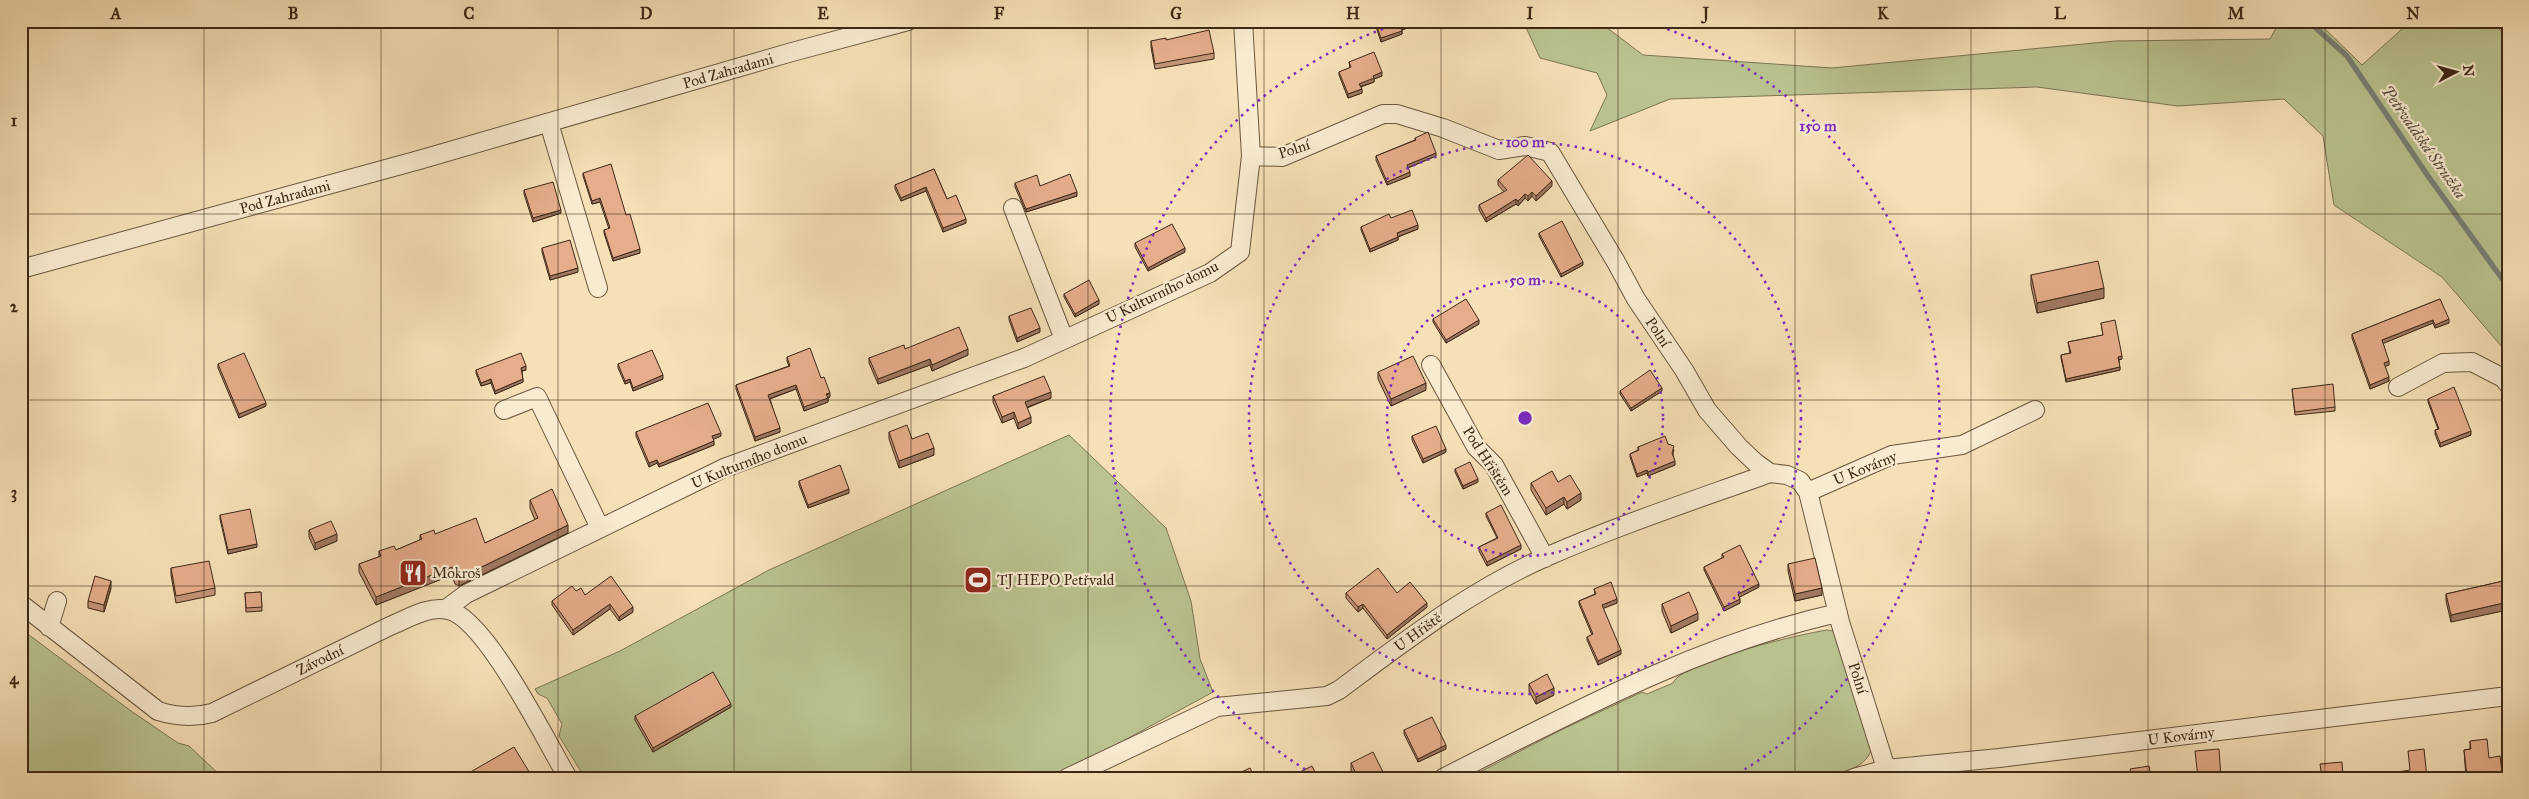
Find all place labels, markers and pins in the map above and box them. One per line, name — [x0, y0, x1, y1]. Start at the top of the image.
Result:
centre of rings — [1516, 409, 1534, 427]
restaurant icon: Mokroš — [398, 558, 428, 588]
place label: Mokroš — [432, 564, 481, 582]
sports icon: TJ HEPO Petřvald — [963, 565, 993, 595]
place label: TJ HEPO Petřvald — [997, 571, 1115, 590]

